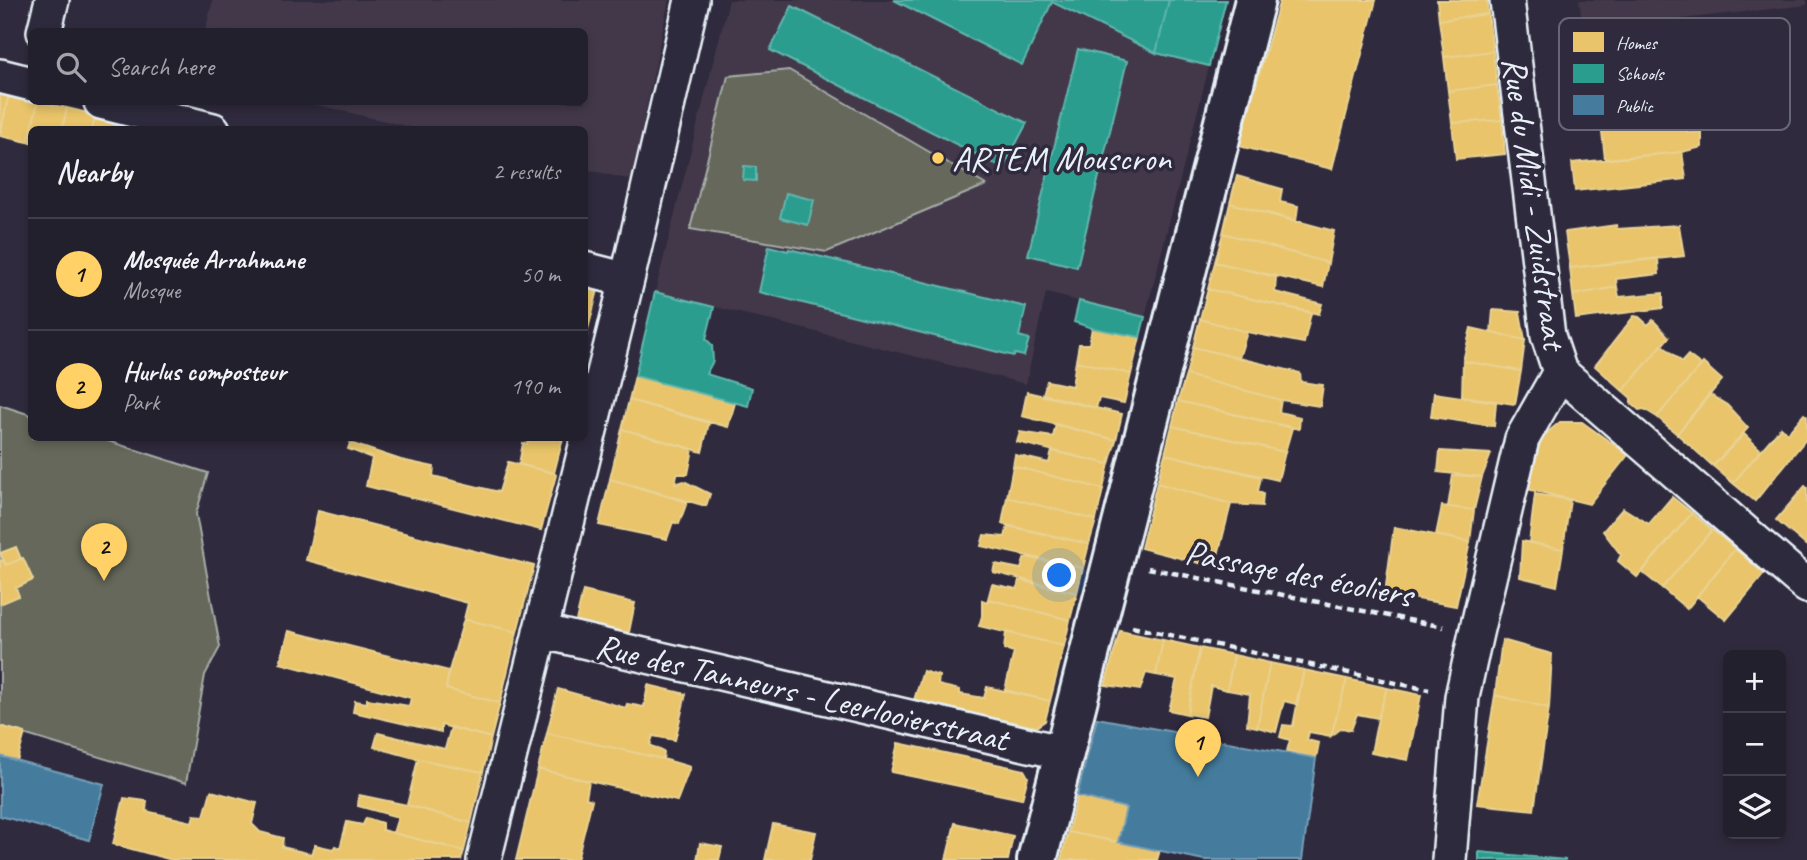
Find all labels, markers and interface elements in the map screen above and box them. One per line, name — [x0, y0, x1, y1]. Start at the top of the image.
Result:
legend — [1559, 18, 1790, 130]
search box — [28, 28, 588, 105]
text: Homes — [1616, 31, 1658, 55]
icon: search — [52, 48, 90, 86]
text: Search here — [108, 50, 214, 83]
street label: Rue du Midi - Zuidstraat — [1492, 54, 1578, 355]
text: Schools — [1616, 62, 1666, 86]
text: Public — [1616, 94, 1654, 118]
place label: ARTEM Mouscron — [952, 136, 1172, 181]
marker: ARTEM Mouscron — [930, 150, 946, 166]
text: Nearby — [56, 153, 132, 191]
text: 2 results — [493, 157, 560, 186]
text: Mosquée Arrahmane — [123, 243, 304, 276]
text: 1 — [74, 260, 84, 289]
text: 50 m — [521, 260, 560, 289]
text: Mosque — [123, 276, 180, 305]
text: Hurlus composteur — [123, 355, 286, 388]
text: 2 — [74, 372, 84, 401]
text: 190 m — [511, 372, 560, 401]
text: Park — [123, 388, 159, 417]
pin: 2 — [81, 523, 127, 581]
street label: Passage des écoliers — [1182, 529, 1419, 618]
your location — [1042, 558, 1076, 592]
street label: Rue des Tanneurs - Leerlooierstraat — [592, 623, 1016, 763]
map controls — [1723, 650, 1786, 839]
button: + — [1723, 650, 1786, 713]
button: − — [1723, 713, 1786, 776]
pin: 1 — [1175, 719, 1221, 777]
button: layers — [1723, 776, 1786, 839]

